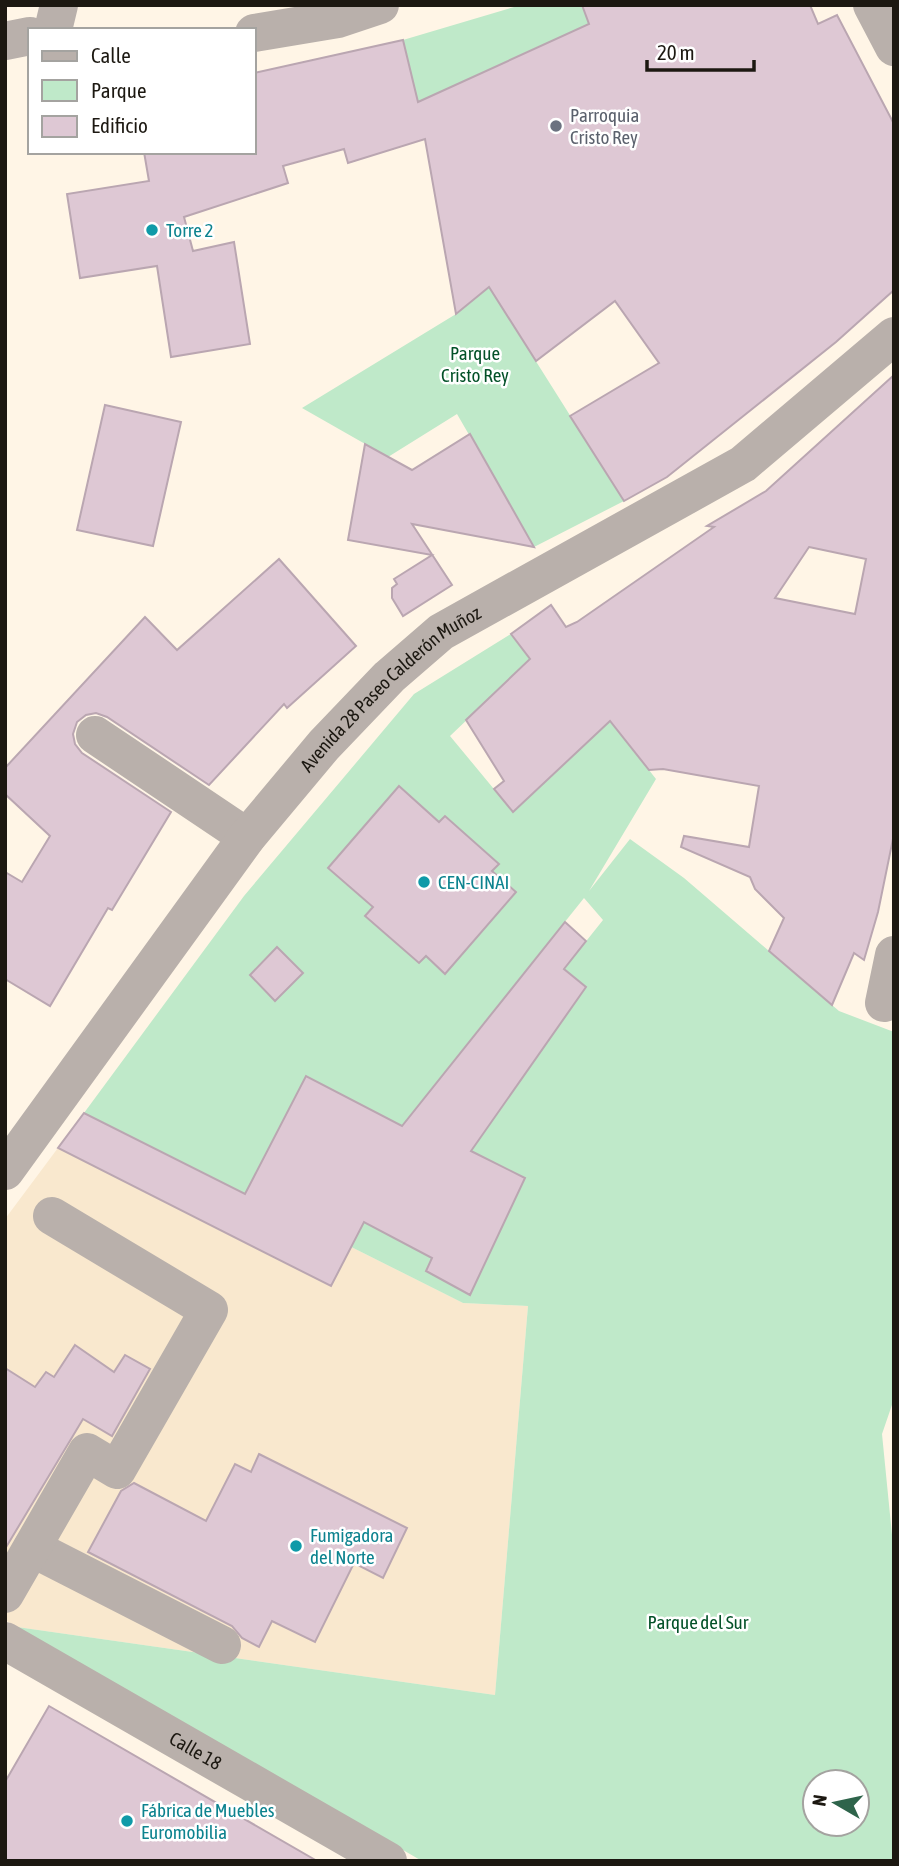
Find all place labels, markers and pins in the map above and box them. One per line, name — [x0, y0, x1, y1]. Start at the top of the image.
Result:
place label: Parroquia Cristo Rey — [570, 104, 639, 148]
marker: Parroquia Cristo Rey — [548, 118, 564, 134]
place label: Torre 2 — [166, 219, 214, 241]
marker: Torre 2 — [144, 222, 160, 238]
place label: CEN-CINAI — [438, 871, 509, 893]
marker: CEN-CINAI — [416, 874, 432, 890]
place label: Fumigadora del Norte — [310, 1524, 393, 1568]
marker: Fumigadora del Norte — [288, 1538, 304, 1554]
place label: Fábrica de Muebles Euromobilia — [141, 1799, 275, 1843]
marker: Fábrica de Muebles Euromobilia — [119, 1813, 135, 1829]

